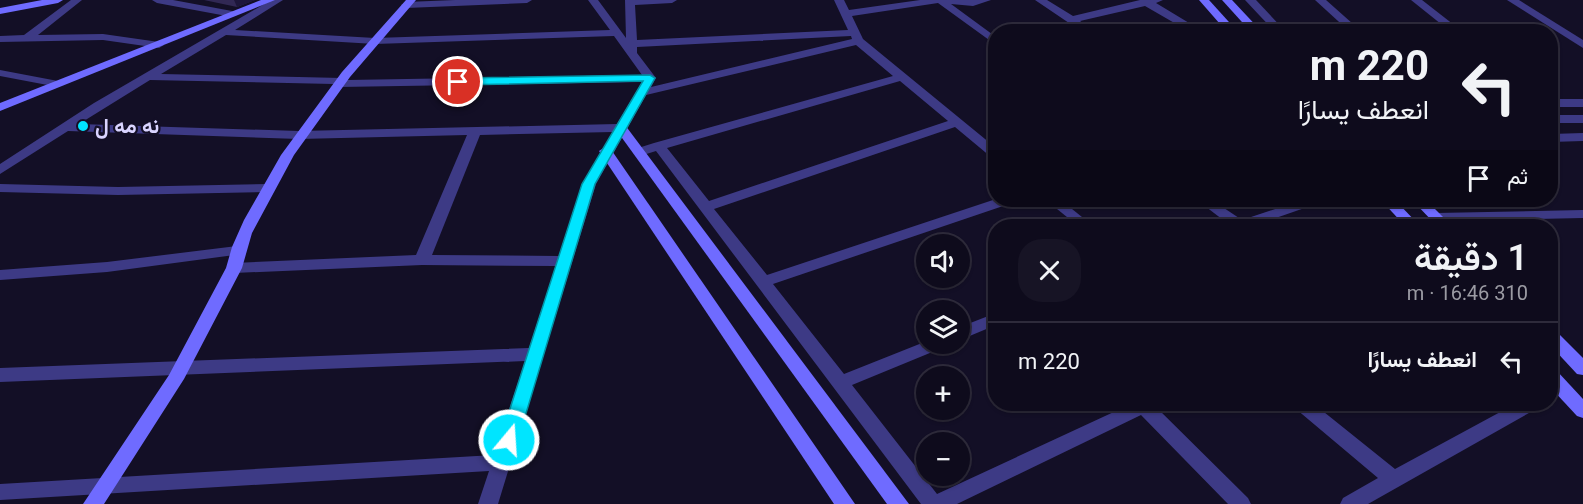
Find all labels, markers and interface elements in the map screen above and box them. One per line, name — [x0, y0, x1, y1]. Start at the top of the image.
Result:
text: 220 m — [1310, 41, 1429, 90]
icon: left — [1450, 48, 1528, 126]
pin — [432, 56, 483, 107]
icon: arrive — [441, 65, 474, 98]
text: انعطف يسارًا — [1298, 94, 1429, 126]
place label: نه مه ل — [95, 114, 159, 139]
marker: نه مه ل — [76, 119, 90, 133]
icon: arrive — [1462, 162, 1495, 195]
text: ثم — [1507, 164, 1528, 189]
map controls — [916, 234, 970, 486]
button: sound — [916, 234, 970, 288]
text: 1 دقيقة — [1414, 237, 1528, 279]
button: close — [1018, 239, 1081, 302]
text: 310 m · 16:46 — [1407, 281, 1528, 305]
button: layers — [916, 300, 970, 354]
icon: left — [1495, 345, 1528, 378]
text: انعطف يسارًا — [1367, 347, 1477, 372]
text: 220 m — [1018, 349, 1080, 374]
button: + — [916, 366, 970, 420]
position arrow — [477, 408, 541, 472]
button: − — [916, 432, 970, 486]

